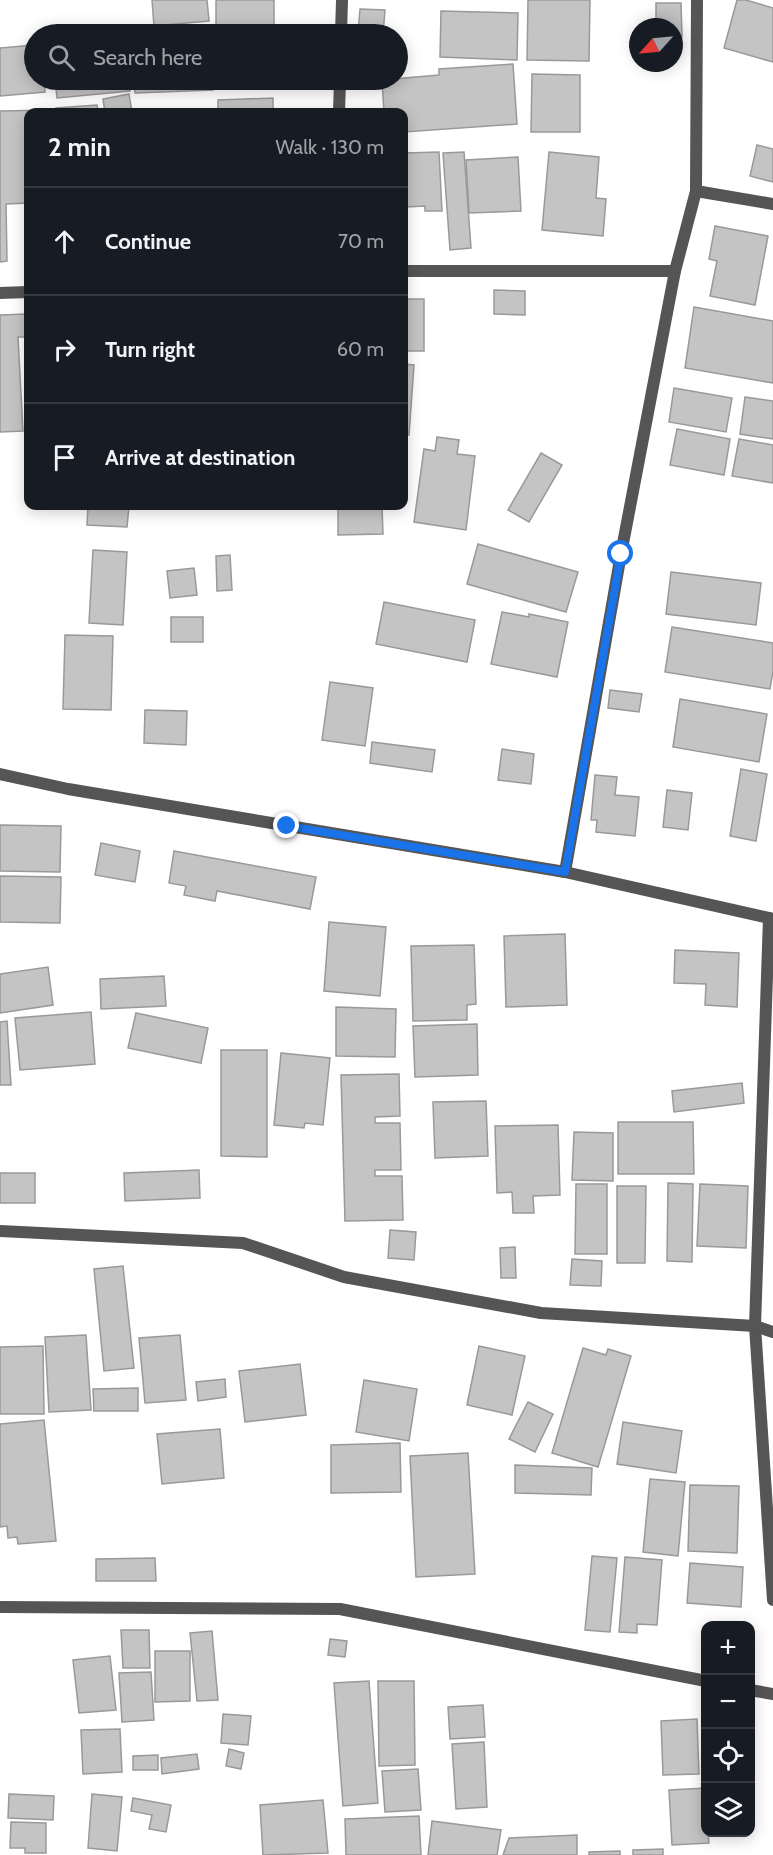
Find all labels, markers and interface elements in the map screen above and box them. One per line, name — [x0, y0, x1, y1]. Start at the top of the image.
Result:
north arrow — [629, 18, 683, 72]
search box — [24, 24, 408, 90]
icon: search — [45, 41, 78, 74]
text: Search here — [93, 44, 202, 71]
text: 2 min — [48, 131, 111, 163]
text: Walk · 130 m — [276, 135, 384, 159]
icon: ahead — [48, 225, 81, 258]
text: Continue — [105, 228, 191, 255]
text: 70 m — [338, 229, 384, 253]
icon: right — [48, 333, 81, 366]
text: Turn right — [105, 336, 195, 363]
text: 60 m — [337, 337, 384, 361]
icon: arrive — [48, 441, 81, 474]
text: Arrive at destination — [105, 444, 295, 471]
route start — [607, 540, 633, 566]
route end — [273, 812, 299, 838]
map controls — [701, 1621, 755, 1837]
button: + — [701, 1621, 755, 1675]
button: − — [701, 1675, 755, 1729]
button: locate — [701, 1729, 755, 1783]
button: layers — [701, 1783, 755, 1837]

